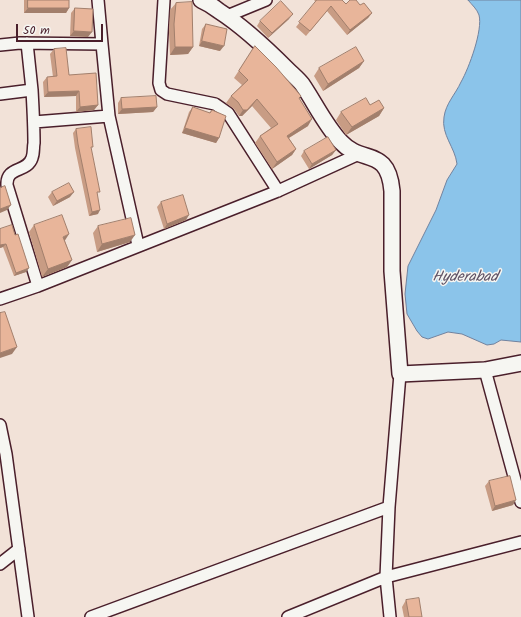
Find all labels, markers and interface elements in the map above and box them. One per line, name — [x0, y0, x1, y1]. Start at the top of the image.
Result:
scale bar — [18, 16, 105, 42]
text: 50 m — [23, 21, 50, 40]
water label: Hyderabad — [432, 269, 498, 287]

